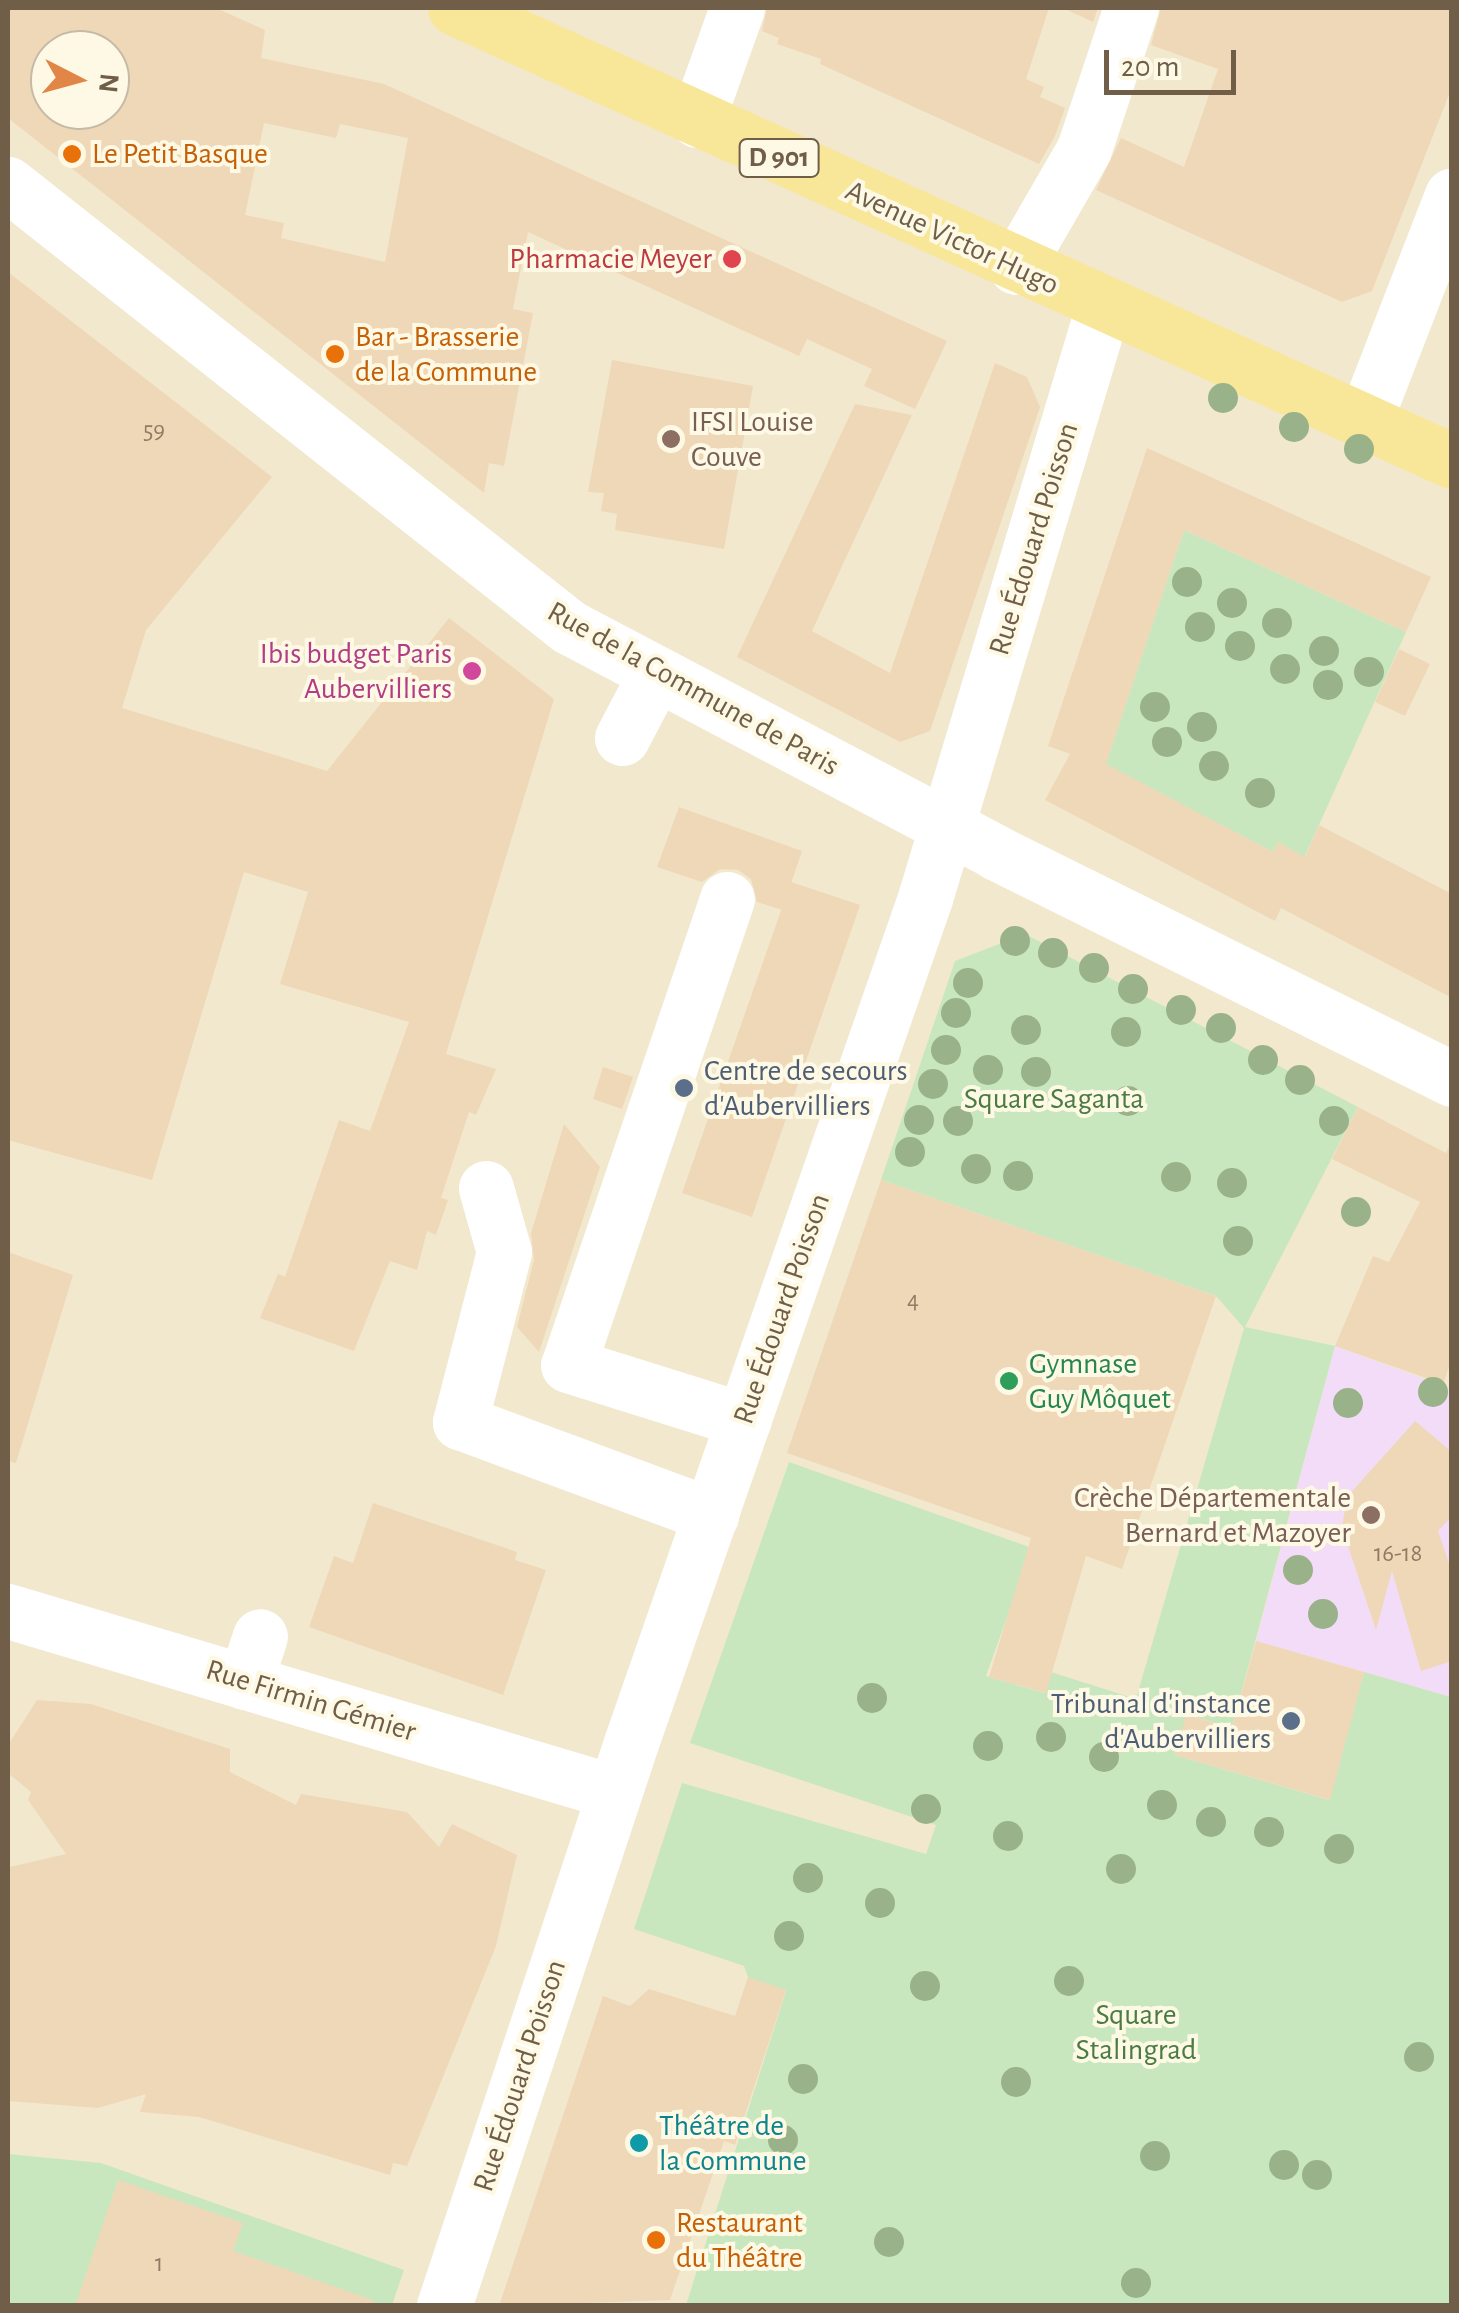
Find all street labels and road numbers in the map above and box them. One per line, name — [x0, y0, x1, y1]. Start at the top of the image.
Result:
road number: D 901 — [736, 135, 822, 181]
street label: Avenue Victor Hugo — [840, 173, 1064, 303]
street label: Rue Édouard Poisson — [981, 418, 1087, 660]
street label: Rue de la Commune de Paris — [541, 594, 845, 784]
street label: Rue Édouard Poisson — [726, 1189, 838, 1429]
street label: Rue Firmin Gémier — [202, 1652, 420, 1750]
street label: Rue Édouard Poisson — [466, 1956, 574, 2196]

